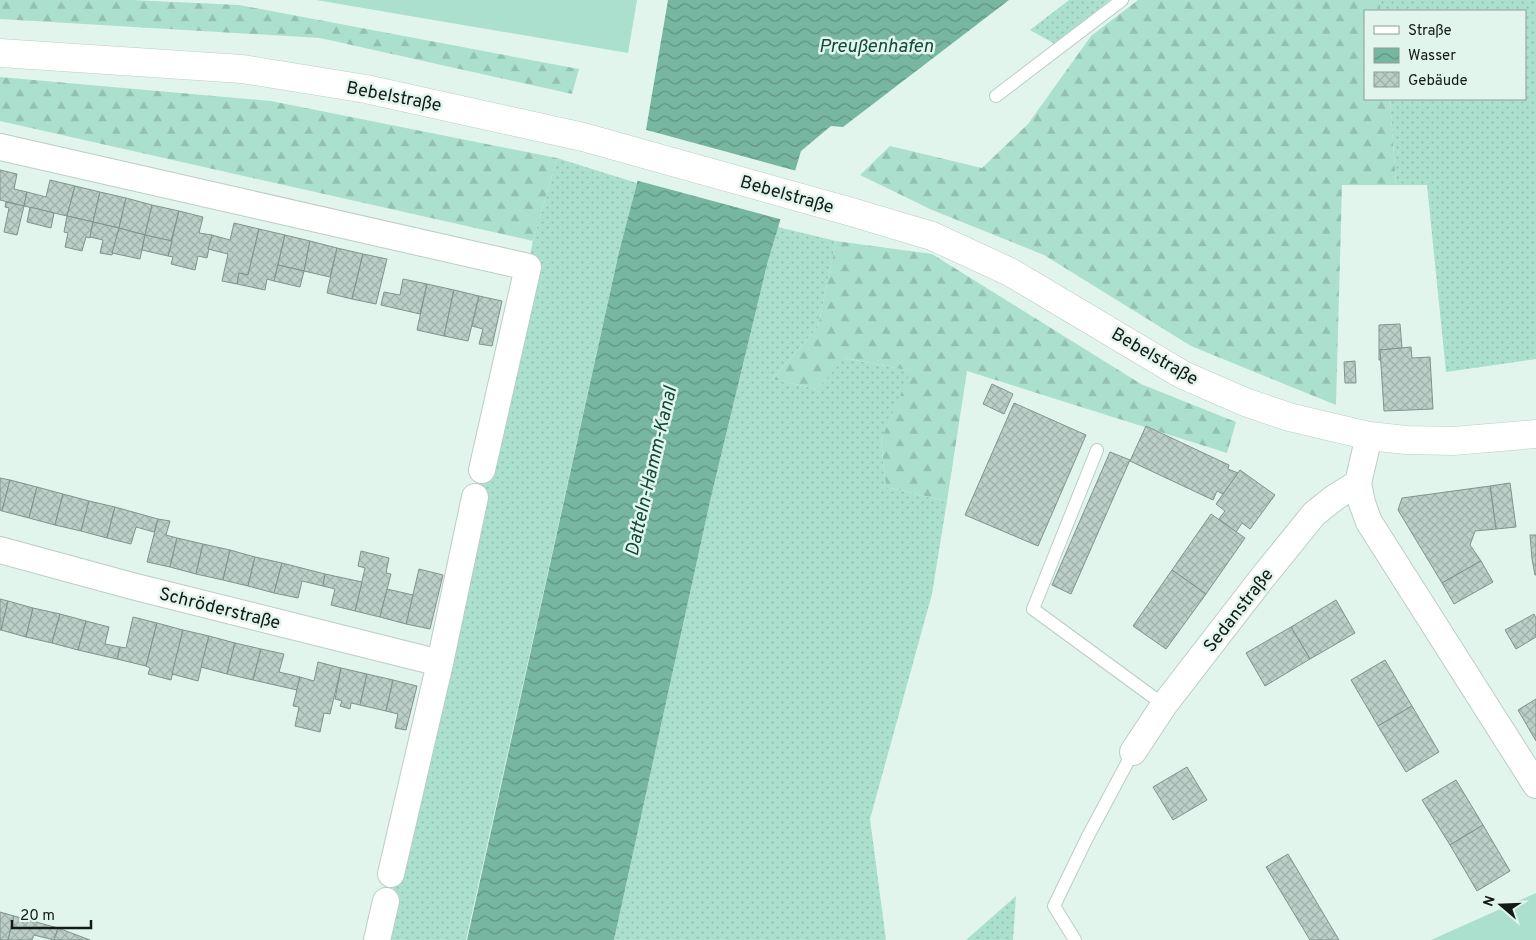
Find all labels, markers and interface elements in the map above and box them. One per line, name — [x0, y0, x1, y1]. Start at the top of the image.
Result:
legend — [1364, 10, 1526, 100]
text: Straße — [1408, 22, 1452, 41]
water label: Preußenhafen — [819, 35, 934, 59]
text: Wasser — [1408, 47, 1456, 66]
text: Gebäude — [1408, 72, 1468, 91]
street label: Bebelstraße — [344, 77, 443, 118]
street label: Bebelstraße — [737, 171, 836, 220]
street label: Bebelstraße — [1107, 323, 1202, 391]
water label: Datteln-Hamm-Kanal — [621, 383, 683, 559]
street label: Sedanstraße — [1199, 564, 1279, 658]
street label: Schröderstraße — [157, 583, 283, 636]
north arrow — [1476, 880, 1526, 930]
text: N — [1480, 894, 1500, 909]
scale bar — [12, 898, 91, 930]
text: 20 m — [20, 907, 55, 926]

